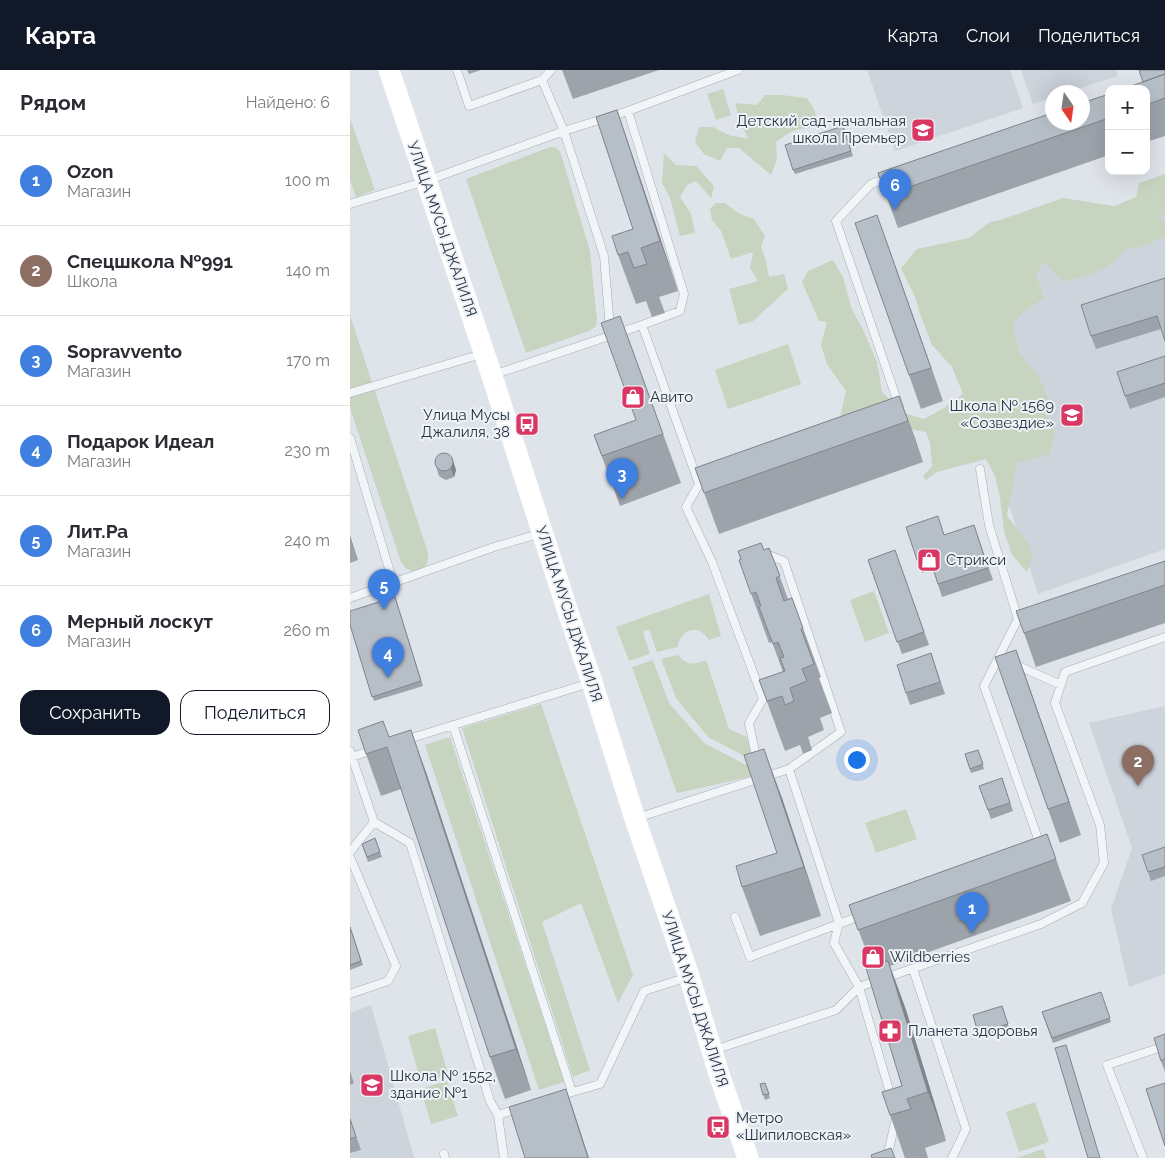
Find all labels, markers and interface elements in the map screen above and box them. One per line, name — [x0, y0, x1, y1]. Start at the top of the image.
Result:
text: Карта — [25, 21, 96, 50]
text: Карта — [887, 25, 938, 46]
text: Слои — [966, 25, 1010, 46]
text: Поделиться — [1038, 25, 1140, 46]
north arrow — [1045, 85, 1090, 130]
map controls — [1105, 85, 1150, 175]
button: + — [1105, 85, 1150, 130]
text: Рядом — [20, 90, 86, 115]
text: Найдено: 6 — [246, 93, 330, 112]
place label: Детский сад-начальная школа Премьер — [736, 112, 906, 147]
school or university icon: Детский сад-начальная школа Премьер — [910, 117, 936, 143]
button: − — [1105, 130, 1150, 175]
street label: УЛИЦА МУСЫ ДЖАЛИЛЯ — [403, 139, 481, 319]
text: Ozon — [67, 160, 114, 182]
pin: 6 — [879, 169, 911, 210]
text: 1 — [32, 171, 40, 190]
text: 100 m — [285, 171, 330, 190]
text: Магазин — [67, 182, 131, 201]
text: Спецшкола №991 — [67, 250, 233, 272]
text: 2 — [31, 261, 41, 280]
text: 140 m — [286, 261, 330, 280]
text: Школа — [67, 272, 117, 291]
text: Sopravvento — [67, 340, 182, 362]
text: 3 — [32, 351, 40, 370]
text: 170 m — [286, 351, 330, 370]
text: Магазин — [67, 362, 131, 381]
shop icon: Авито — [620, 384, 646, 410]
place label: Авито — [650, 388, 693, 406]
place label: Школа № 1569 «Созвездие» — [950, 397, 1054, 432]
school or university icon: Школа № 1569 «Созвездие» — [1059, 402, 1085, 428]
place label: Улица Мусы Джалиля, 38 — [421, 406, 510, 441]
bus stop icon: Улица Мусы Джалиля, 38 — [514, 411, 540, 437]
text: Подарок Идеал — [67, 430, 214, 452]
text: 4 — [31, 441, 41, 460]
text: 230 m — [285, 441, 330, 460]
text: Магазин — [67, 452, 131, 471]
pin: 3 — [606, 458, 638, 499]
text: Лит.Ра — [67, 520, 128, 542]
street label: УЛИЦА МУСЫ ДЖАЛИЛЯ — [532, 524, 606, 704]
text: 5 — [32, 531, 40, 550]
text: 240 m — [284, 531, 330, 550]
text: Магазин — [67, 542, 131, 561]
shop icon: Стрикси — [916, 547, 942, 573]
place label: Стрикси — [946, 551, 1006, 569]
pin: 5 — [368, 569, 400, 610]
text: Мерный лоскут — [67, 610, 213, 632]
text: 6 — [31, 621, 41, 640]
text: 260 m — [283, 621, 330, 640]
text: Магазин — [67, 632, 131, 651]
pin: 4 — [372, 637, 404, 678]
button: Сохранить — [20, 690, 170, 735]
button: Поделиться — [180, 690, 330, 735]
pin: 2 — [1122, 745, 1154, 786]
your location — [844, 747, 870, 773]
pin: 1 — [956, 892, 988, 933]
street label: УЛИЦА МУСЫ ДЖАЛИЛЯ — [658, 909, 732, 1089]
shop icon: Wildberries — [860, 944, 886, 970]
place label: Wildberries — [890, 948, 970, 966]
pharmacy icon: Планета здоровья — [877, 1018, 903, 1044]
place label: Планета здоровья — [908, 1022, 1038, 1040]
place label: Школа № 1552, здание №1 — [390, 1067, 496, 1102]
school or university icon: Школа № 1552, здание №1 — [359, 1072, 385, 1098]
place label: Метро «Шипиловская» — [736, 1109, 851, 1144]
bus stop icon: Метро «Шипиловская» — [705, 1114, 731, 1140]

